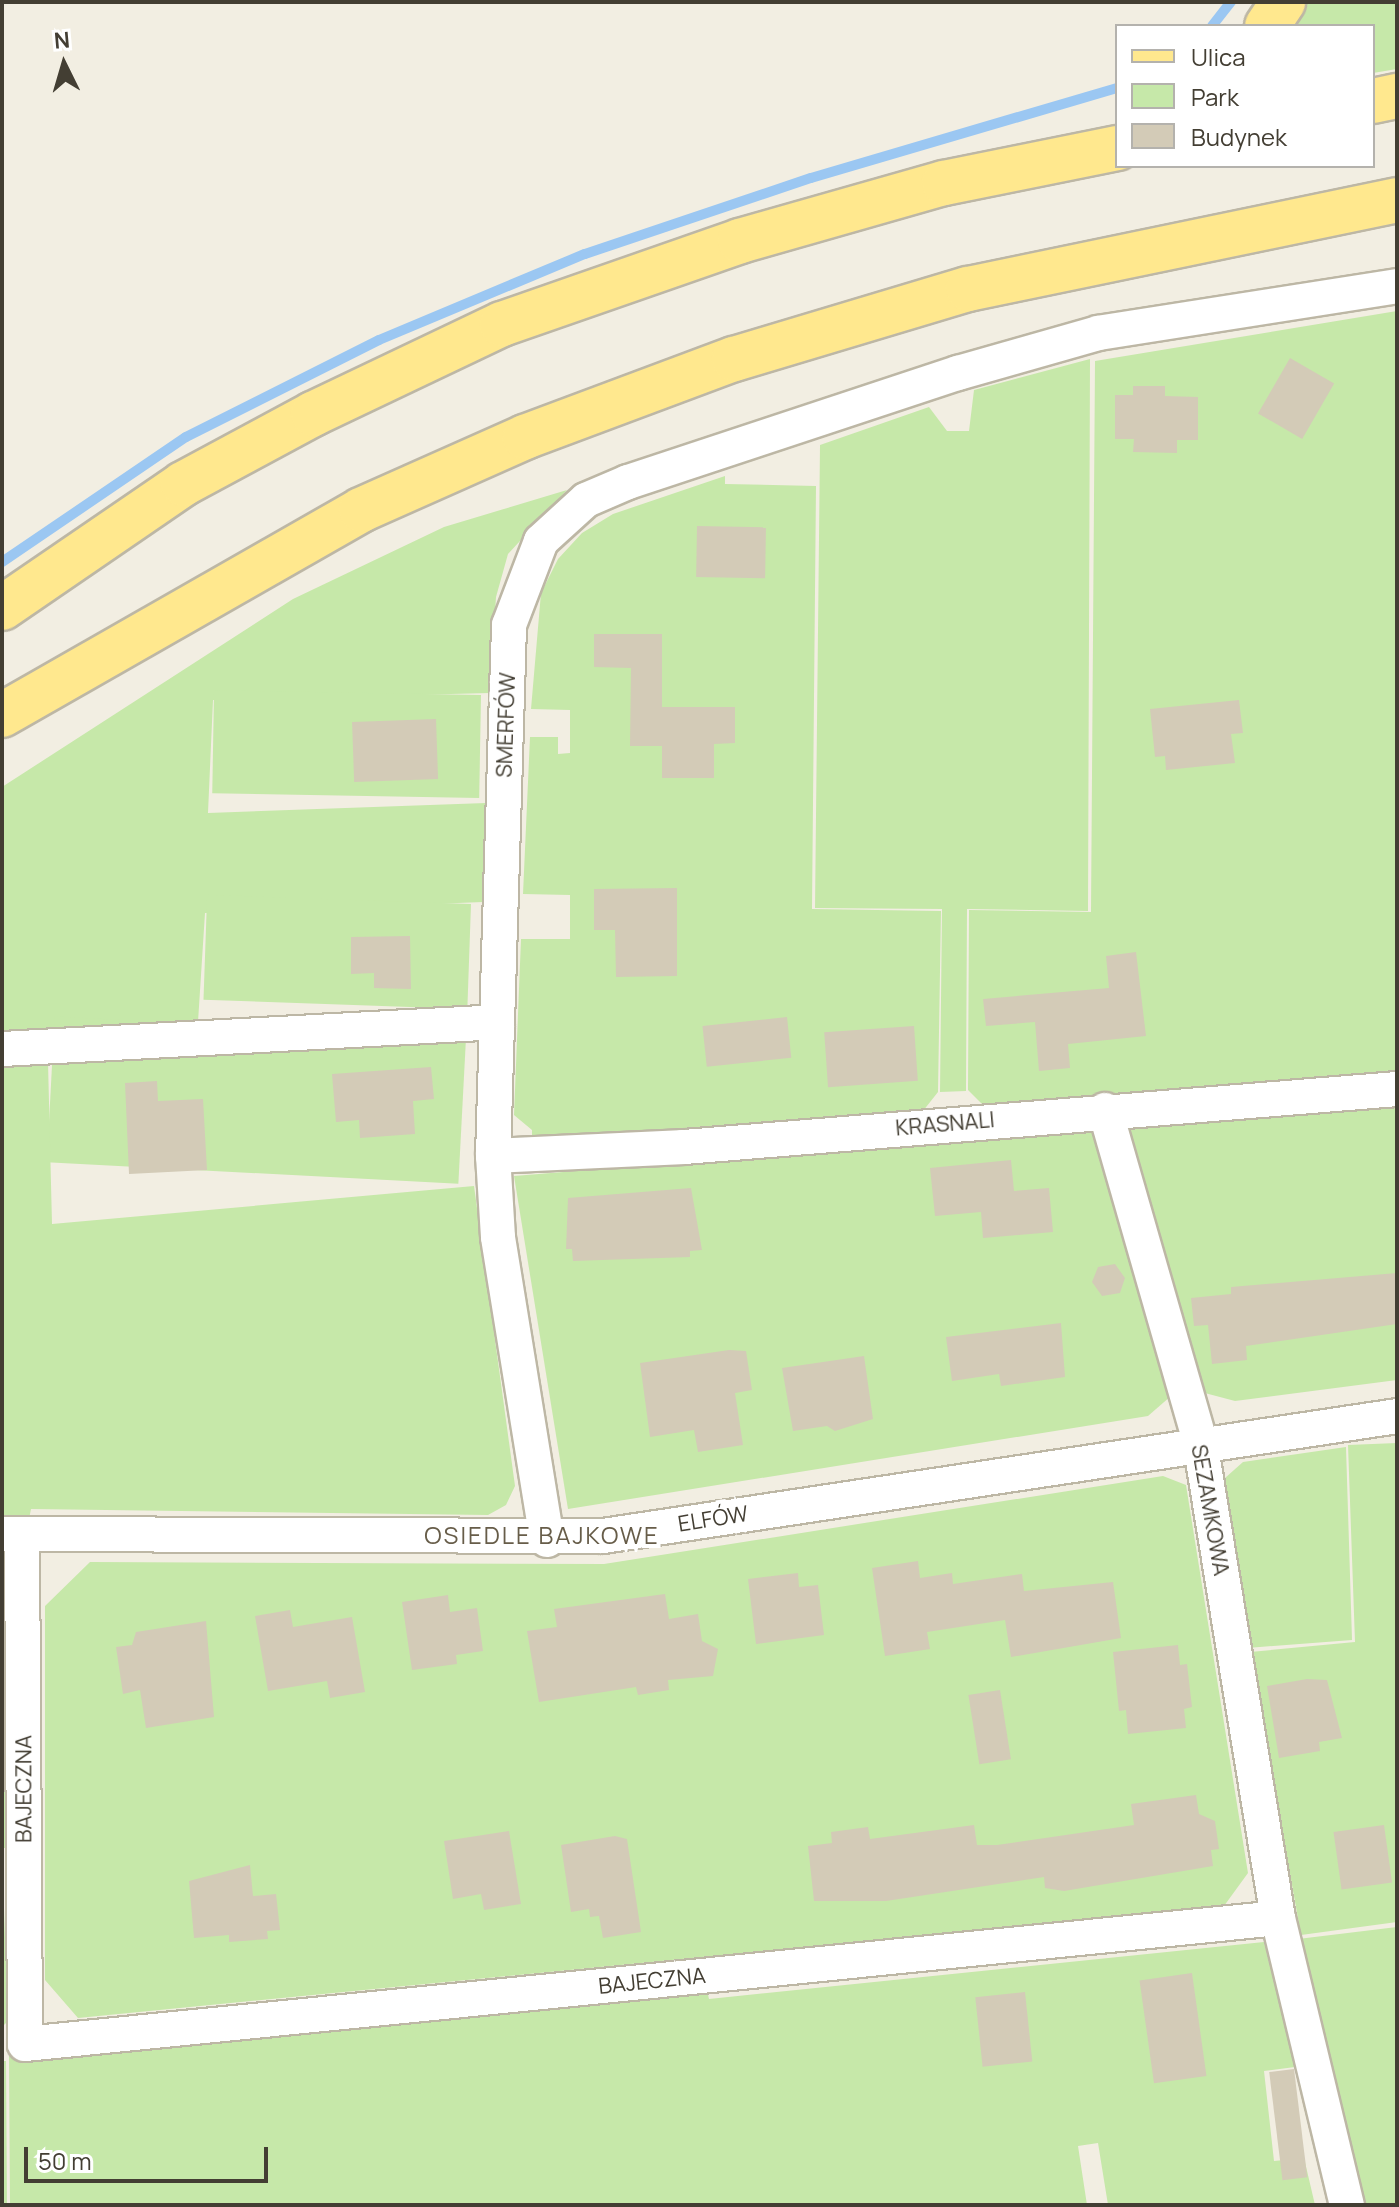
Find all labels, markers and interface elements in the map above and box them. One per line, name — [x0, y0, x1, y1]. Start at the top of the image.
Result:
north arrow — [24, 24, 104, 104]
text: N — [53, 24, 71, 56]
legend — [1115, 24, 1375, 168]
text: Ulica — [1191, 40, 1246, 73]
text: Park — [1191, 80, 1239, 113]
text: Budynek — [1191, 120, 1287, 153]
street label: SMERFÓW — [491, 672, 521, 778]
street label: KRASNALI — [894, 1107, 996, 1141]
street label: SEZAMKOWA — [1185, 1442, 1235, 1578]
street label: ELFÓW — [676, 1500, 750, 1538]
district label: OSIEDLE BAJKOWE — [424, 1521, 660, 1549]
street label: BAJECZNA — [11, 1735, 37, 1843]
street label: BAJECZNA — [597, 1962, 707, 2000]
scale bar — [28, 2131, 272, 2181]
text: 50 m — [38, 2144, 92, 2177]

